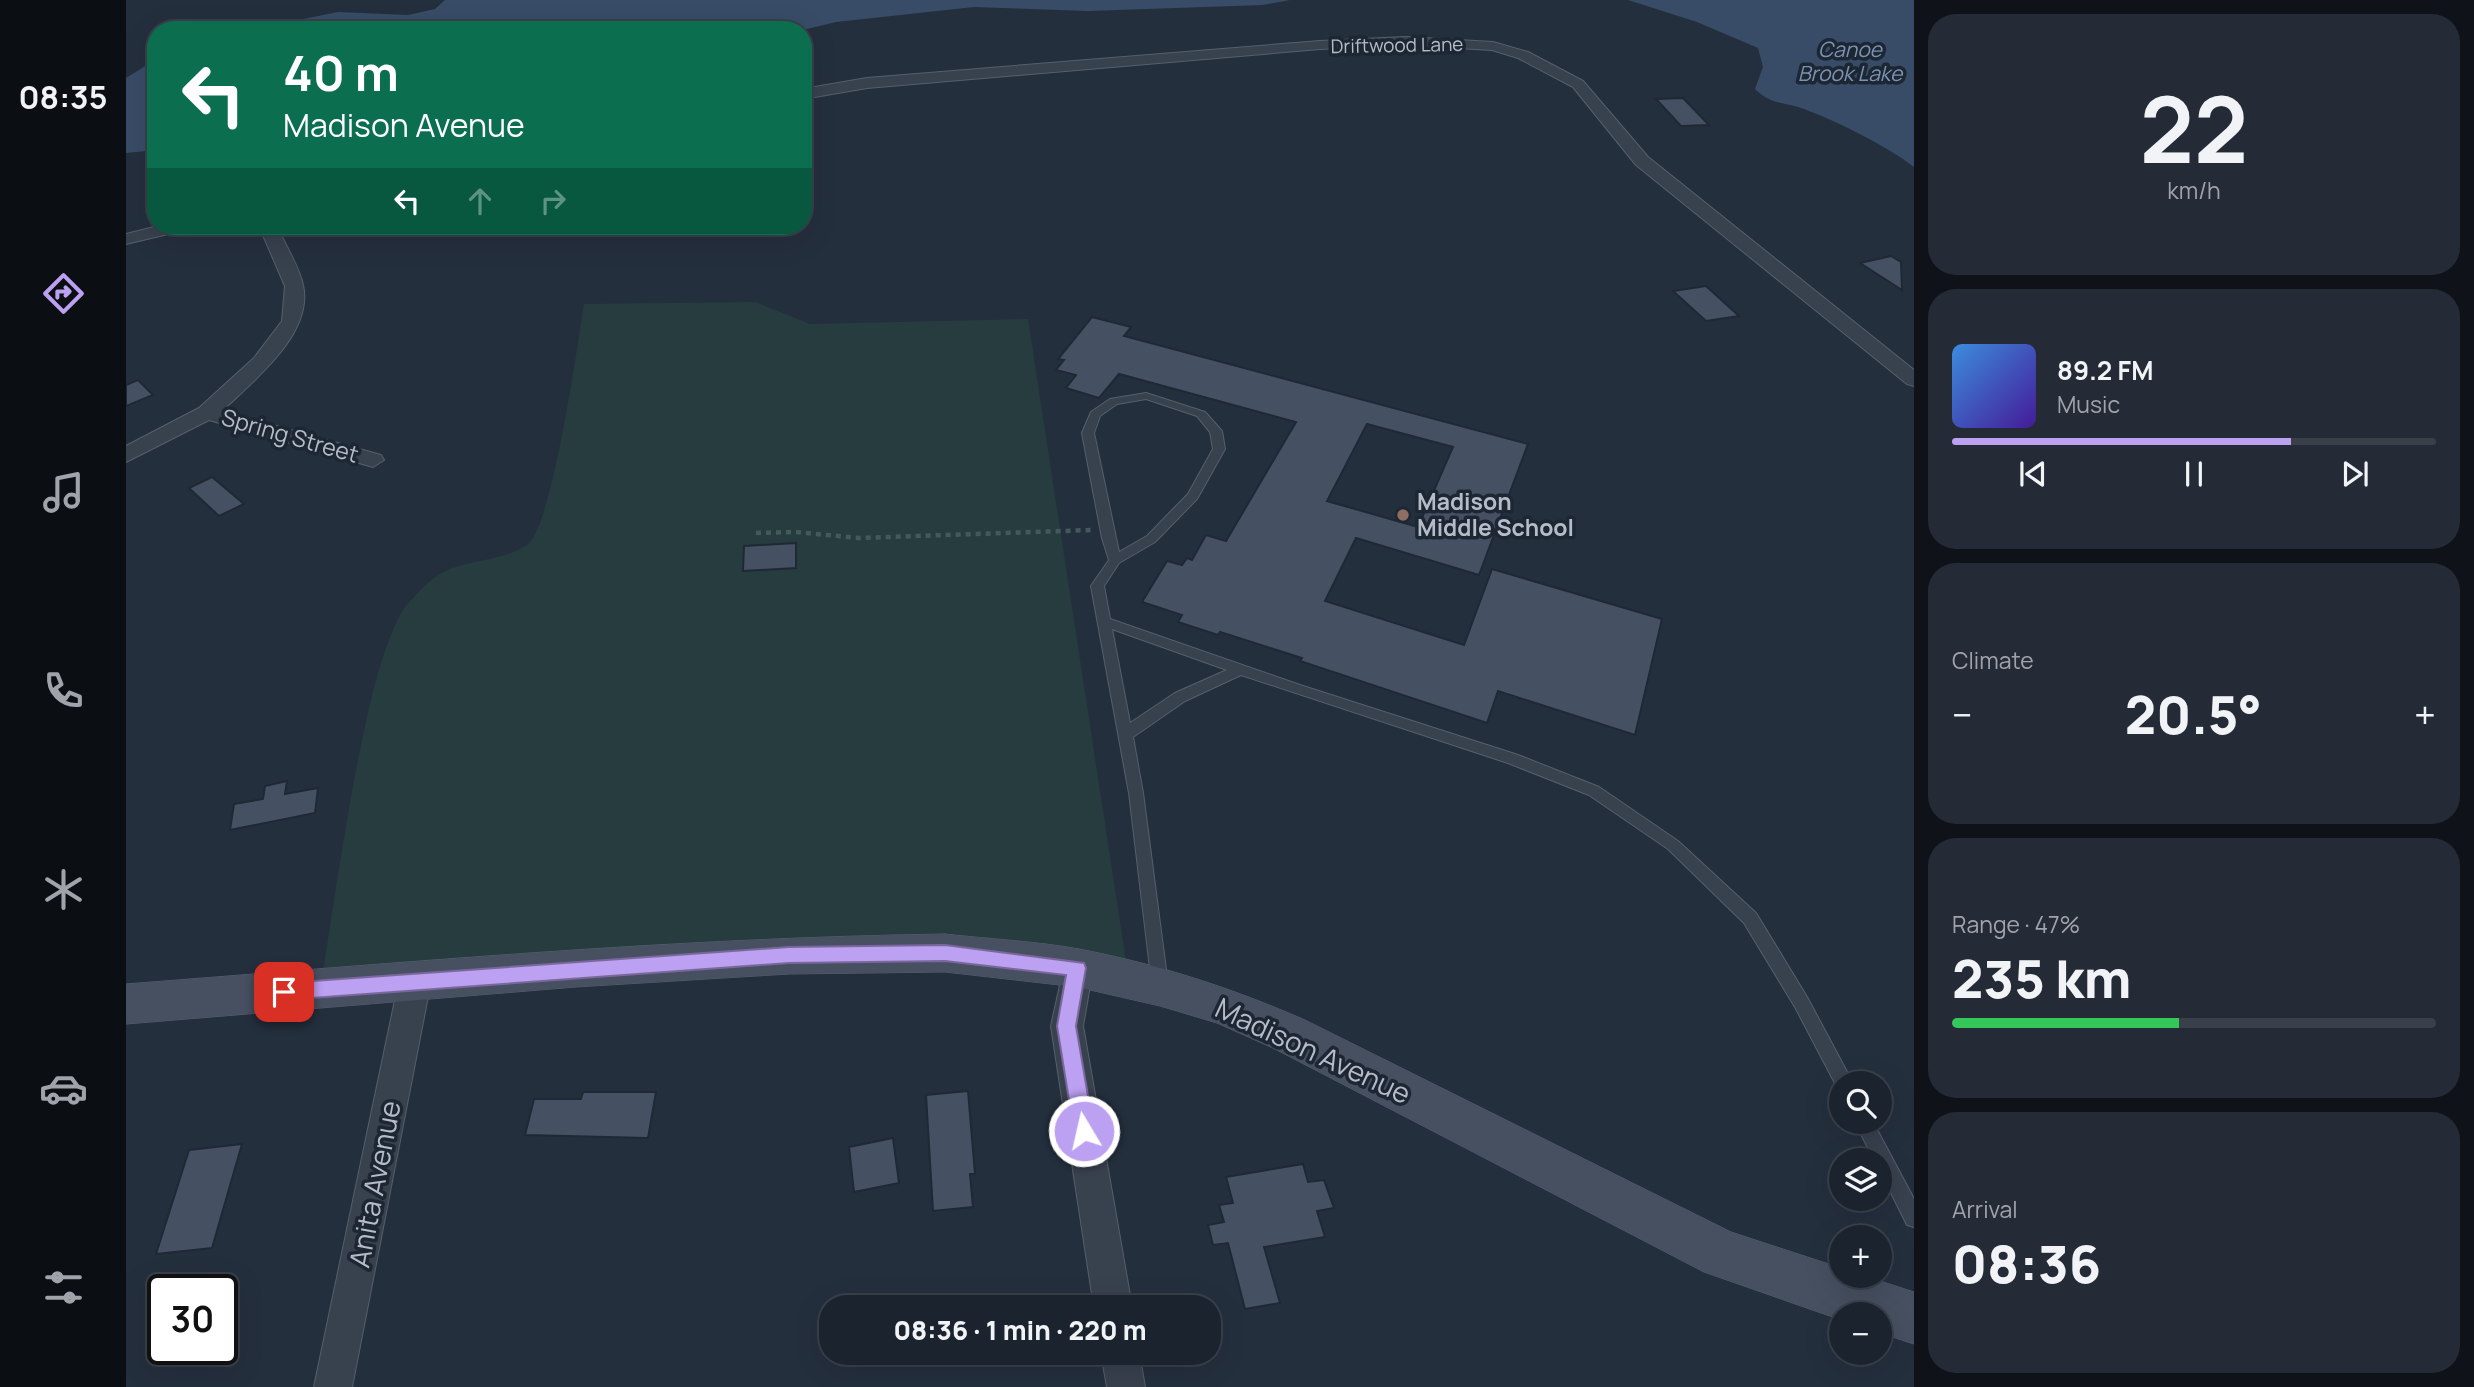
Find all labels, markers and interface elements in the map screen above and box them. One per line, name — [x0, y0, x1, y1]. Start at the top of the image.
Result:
street label: Driftwood Lane — [1330, 31, 1464, 59]
water label: Canoe Brook Lake — [1798, 35, 1904, 87]
text: 40 m — [283, 39, 399, 106]
icon: left — [168, 49, 259, 140]
text: 22 — [2140, 66, 2248, 190]
text: 08:35 — [19, 75, 107, 119]
text: Madison Avenue — [283, 103, 525, 147]
text: km/h — [2167, 174, 2221, 206]
icon: left — [388, 182, 426, 220]
icon: ahead — [461, 182, 499, 220]
icon: right — [534, 182, 572, 220]
icon: directions — [39, 269, 88, 318]
text: 89.2 FM — [2057, 352, 2153, 388]
text: Music — [2057, 388, 2120, 420]
street label: Spring Street — [218, 400, 362, 470]
icon: previous — [2014, 455, 2052, 493]
icon: pause — [2175, 455, 2213, 493]
icon: next — [2336, 455, 2374, 493]
icon: music — [39, 468, 88, 517]
place label: Madison Middle School — [1417, 485, 1574, 543]
marker: Madison Middle School — [1395, 507, 1411, 523]
text: Climate — [1952, 644, 2034, 676]
icon: phone — [39, 666, 88, 715]
text: 20.5° — [2125, 679, 2262, 750]
text: − — [1952, 688, 1973, 740]
text: + — [2414, 688, 2436, 740]
icon: climate — [39, 865, 88, 914]
text: Range · 47% — [1952, 908, 2080, 940]
text: 235 km — [1952, 943, 2132, 1014]
pin — [254, 962, 314, 1022]
icon: arrive — [265, 973, 303, 1011]
street label: Madison Avenue — [1210, 988, 1417, 1112]
icon: car — [39, 1064, 88, 1113]
map controls — [1829, 1071, 1892, 1365]
button: search — [1829, 1071, 1892, 1134]
position arrow — [1047, 1094, 1121, 1168]
street label: Anita Avenue — [339, 1097, 409, 1270]
button: layers — [1829, 1148, 1892, 1211]
text: Arrival — [1952, 1193, 2018, 1225]
button: + — [1829, 1225, 1892, 1288]
text: 08:36 — [1952, 1228, 2101, 1299]
icon: filters — [39, 1263, 88, 1312]
speed limit sign: 30 — [147, 1274, 238, 1365]
button: − — [1829, 1302, 1892, 1365]
text: 08:36 · 1 min · 220 m — [894, 1312, 1146, 1348]

